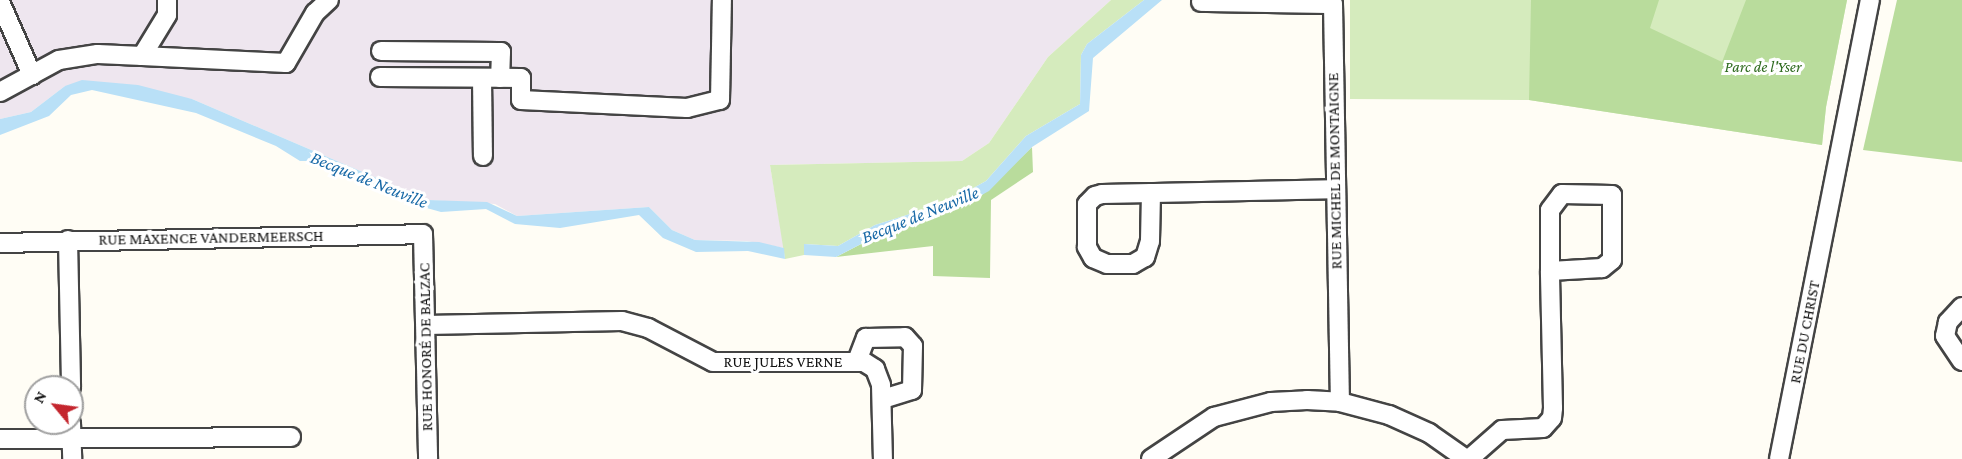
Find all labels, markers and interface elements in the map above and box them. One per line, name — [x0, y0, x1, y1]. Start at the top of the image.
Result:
park label: Parc de l'Yser — [1724, 57, 1802, 77]
street label: RUE MICHEL DE MONTAIGNE — [1324, 72, 1346, 270]
water label: Becque de Neuville — [307, 147, 431, 213]
water label: Becque de Neuville — [858, 182, 982, 248]
street label: RUE MAXENCE VANDERMEERSCH — [98, 226, 324, 250]
street label: RUE HONORÉ DE BALZAC — [415, 263, 437, 431]
street label: RUE DU CHRIST — [1786, 279, 1824, 385]
street label: RUE JULES VERNE — [724, 352, 842, 372]
north arrow — [24, 375, 84, 435]
text: N — [29, 388, 50, 406]

